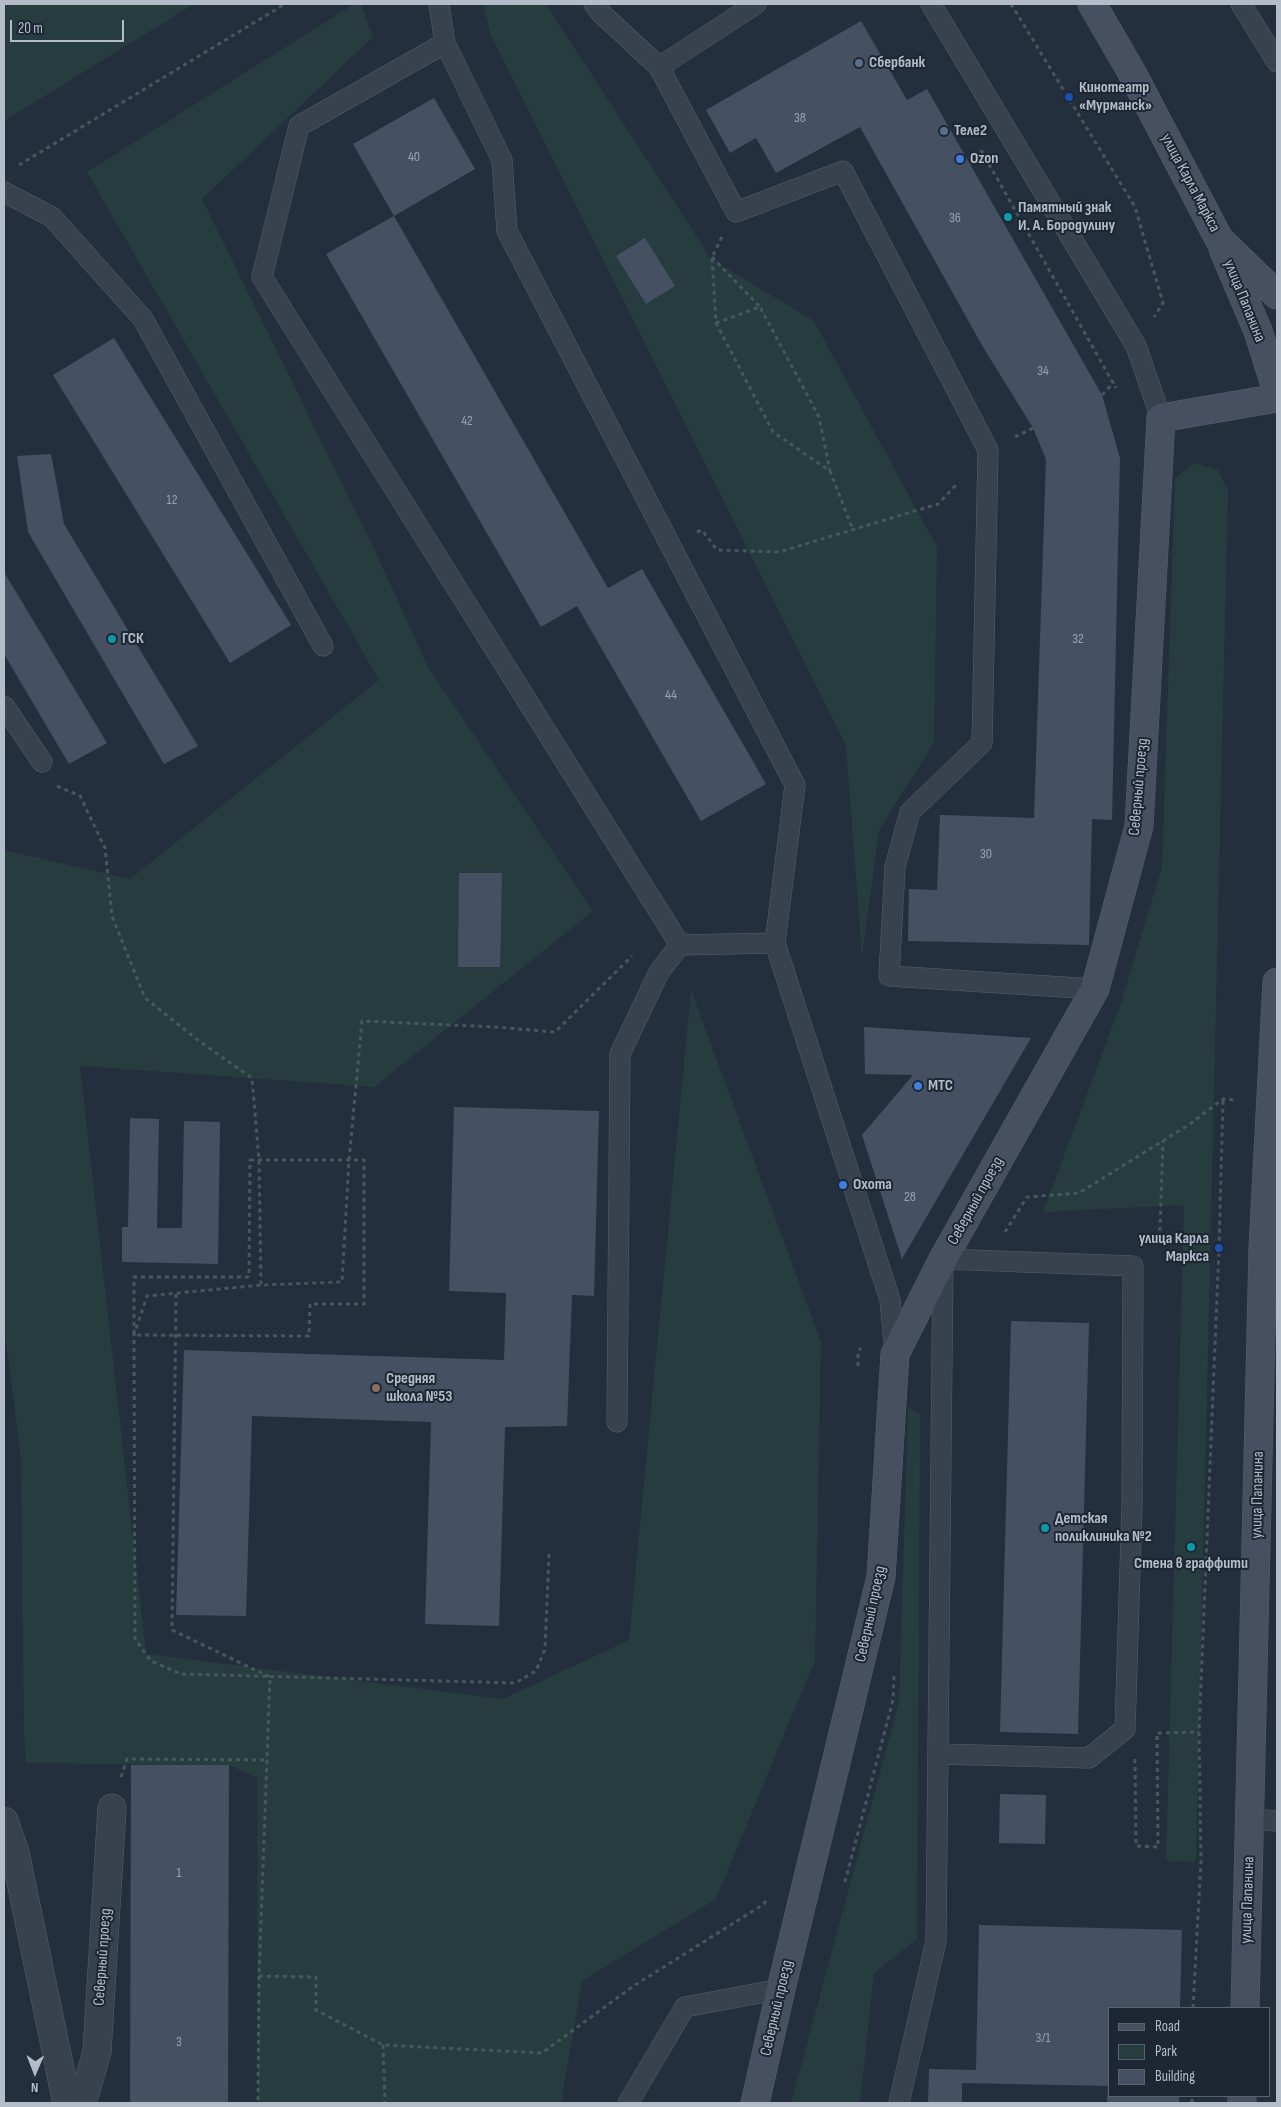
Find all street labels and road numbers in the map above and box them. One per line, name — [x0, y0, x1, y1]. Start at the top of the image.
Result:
street label: улица Карла Маркса — [1156, 130, 1224, 236]
street label: улица Папанина — [1219, 257, 1269, 345]
street label: Северный проезд — [1125, 737, 1153, 837]
street label: Северный проезд — [944, 1154, 1008, 1248]
street label: улица Папанина — [1248, 1451, 1268, 1539]
street label: Северный проезд — [851, 1564, 891, 1664]
street label: улица Папанина — [1237, 1856, 1259, 1944]
street label: Северный проезд — [90, 1908, 116, 2006]
street label: Северный проезд — [757, 1958, 797, 2058]

